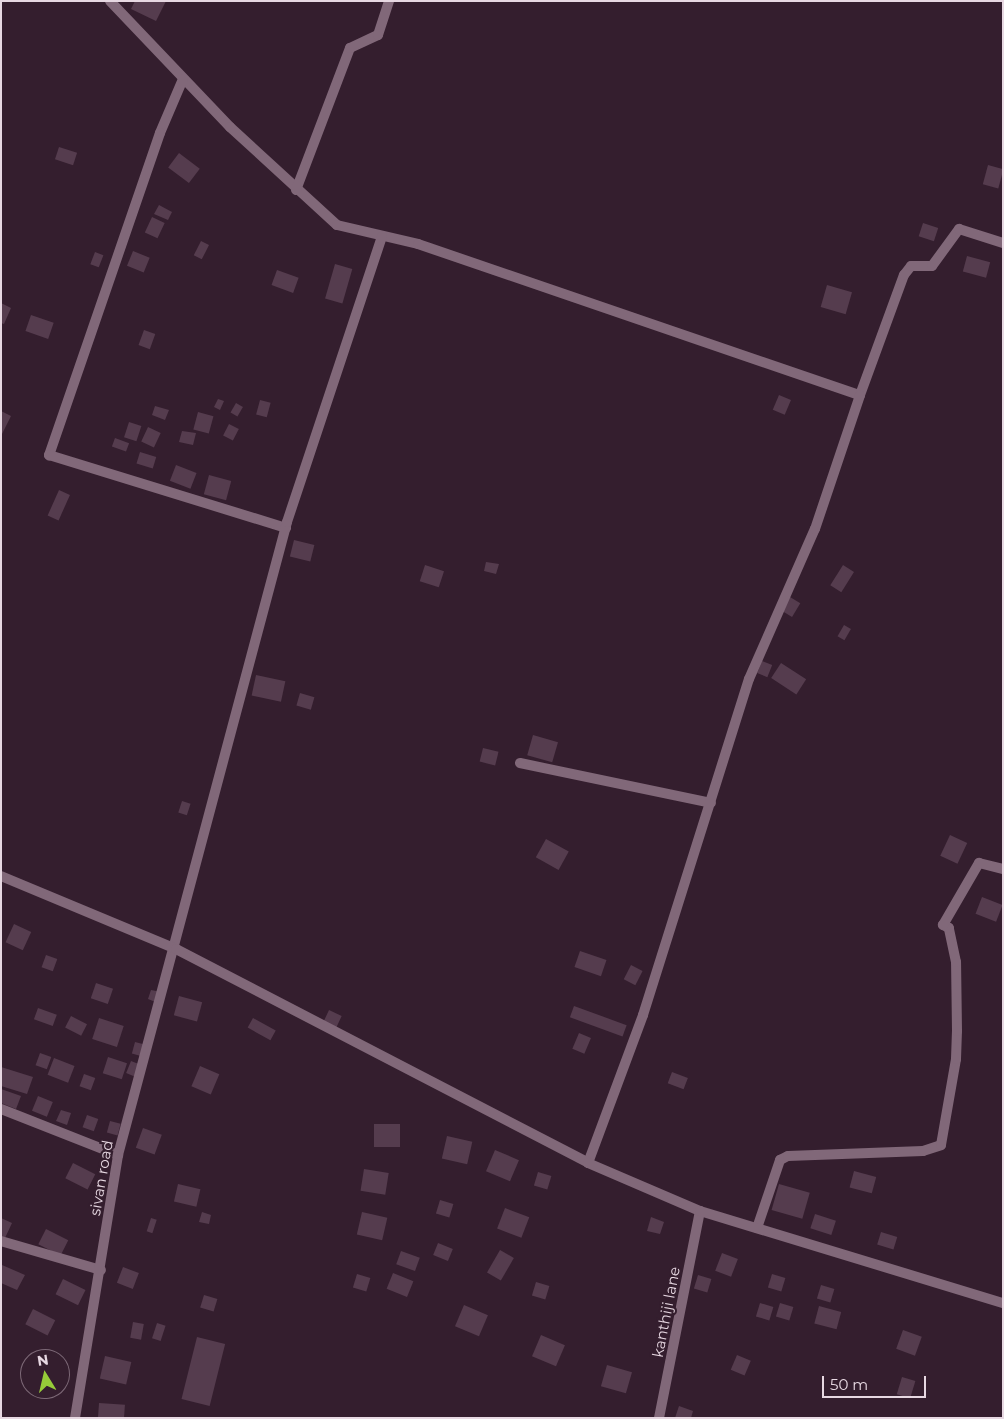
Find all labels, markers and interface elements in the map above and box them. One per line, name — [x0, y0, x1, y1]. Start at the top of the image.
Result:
street label: sivan road — [86, 1139, 116, 1217]
street label: kanthiji lane — [648, 1265, 684, 1359]
north arrow — [20, 1349, 70, 1399]
text: N — [36, 1350, 50, 1370]
scale bar — [824, 1366, 928, 1398]
text: 50 m — [830, 1375, 868, 1394]

